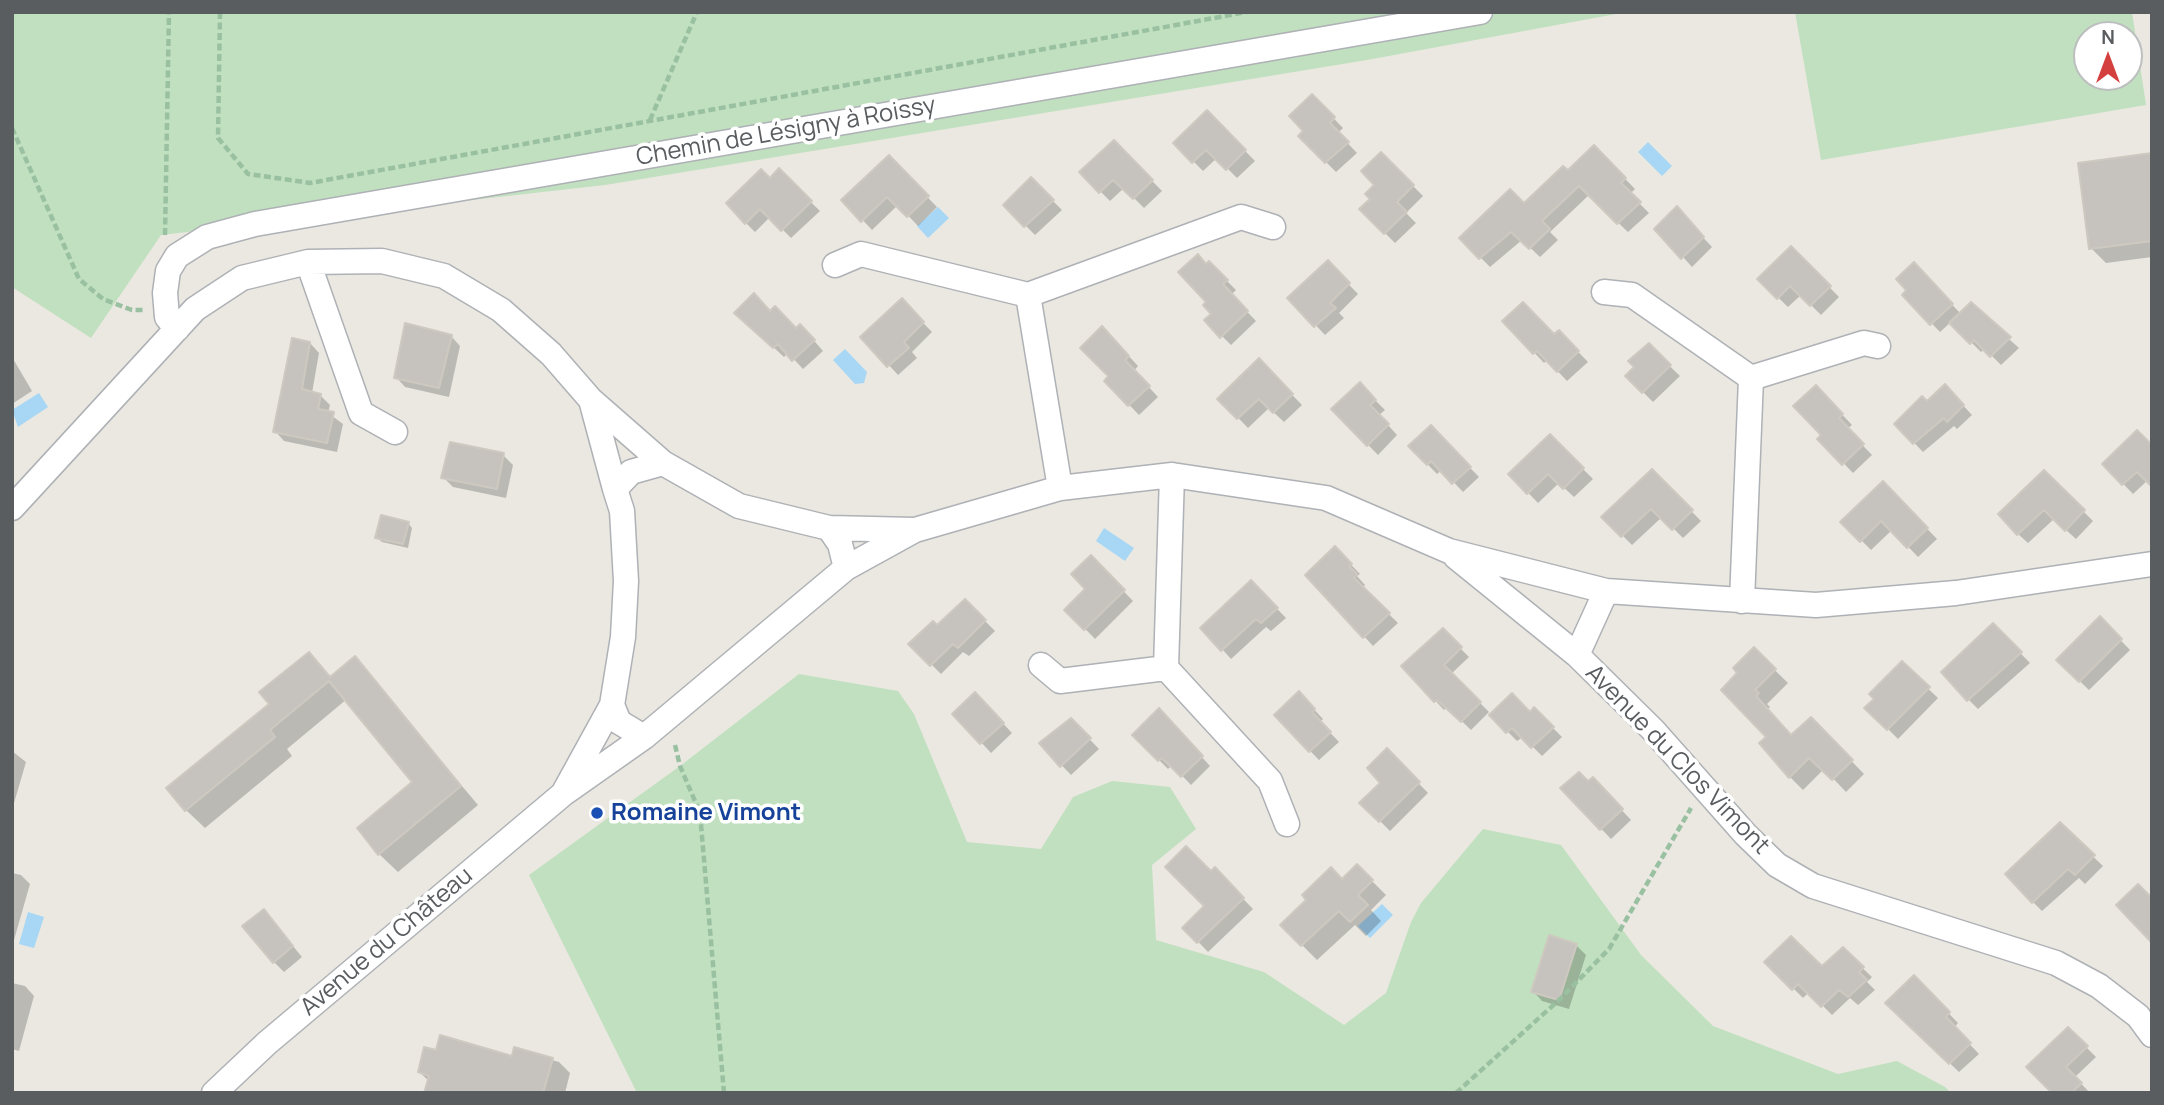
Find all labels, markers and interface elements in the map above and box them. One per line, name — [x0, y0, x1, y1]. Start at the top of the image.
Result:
north arrow — [2073, 21, 2143, 91]
text: N — [2101, 24, 2115, 50]
street label: Chemin de Lésigny à Roissy — [634, 91, 938, 173]
street label: Avenue du Clos Vimont — [1579, 659, 1775, 861]
place label: Romaine Vimont — [611, 799, 801, 827]
marker: Romaine Vimont — [589, 805, 605, 821]
street label: Avenue du Château — [295, 862, 479, 1022]

